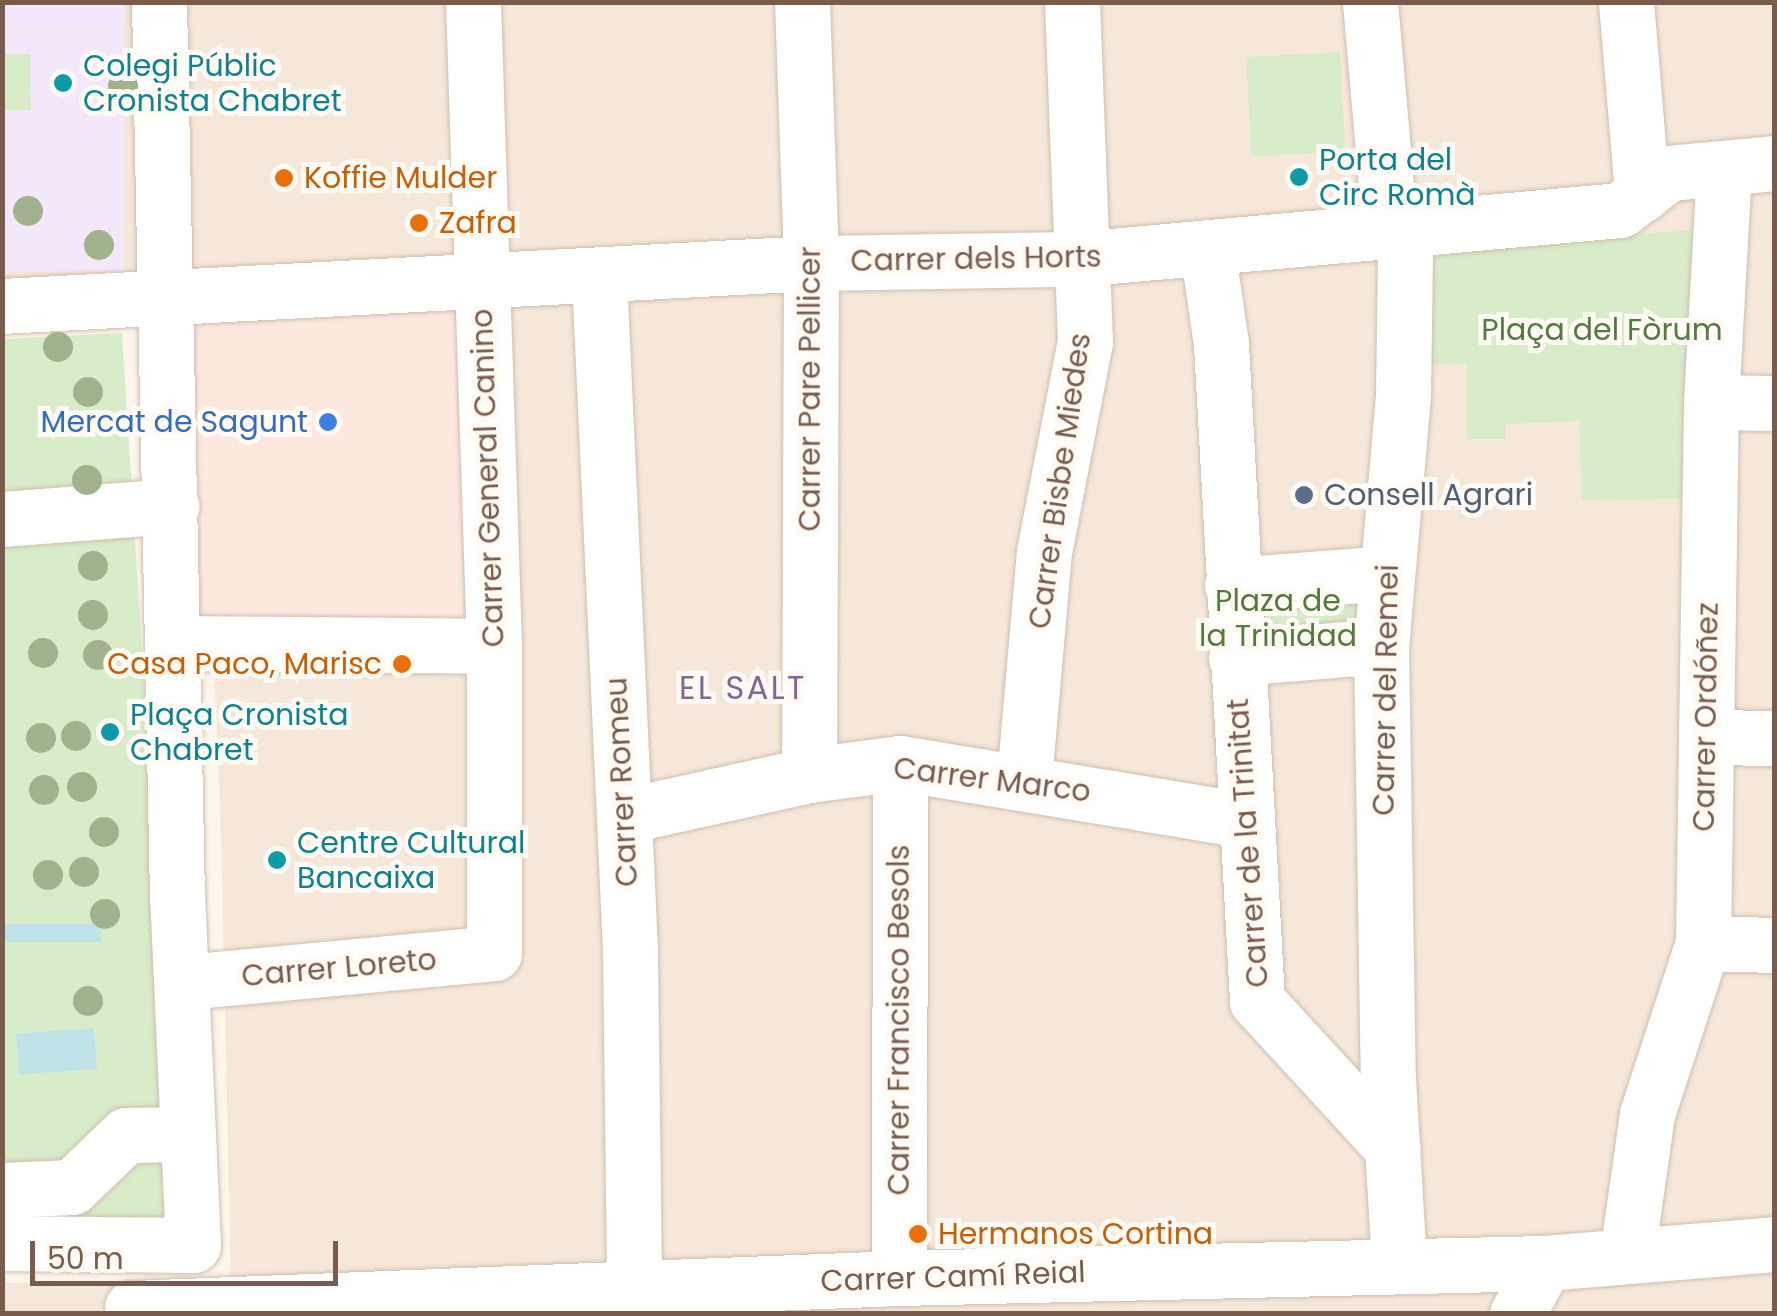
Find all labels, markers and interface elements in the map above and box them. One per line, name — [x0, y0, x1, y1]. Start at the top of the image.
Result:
place label: Colegi Públic Cronista Chabret — [83, 48, 342, 118]
marker: Colegi Públic Cronista Chabret — [52, 72, 74, 94]
place label: Porta del Circ Romà — [1319, 142, 1476, 212]
place label: Koffie Mulder — [304, 160, 497, 196]
marker: Porta del Circ Romà — [1288, 166, 1310, 188]
marker: Koffie Mulder — [273, 167, 295, 189]
place label: Zafra — [439, 205, 517, 241]
marker: Zafra — [408, 212, 430, 234]
street label: Carrer dels Horts — [850, 239, 1102, 279]
street label: Carrer Pare Pellicer — [792, 246, 828, 532]
street label: Carrer General Canino — [464, 308, 512, 648]
park label: Plaça del Fòrum — [1481, 312, 1723, 348]
street label: Carrer Bisbe Miedes — [1021, 331, 1099, 631]
place label: Mercat de Sagunt — [41, 404, 308, 440]
marker: Mercat de Sagunt — [317, 411, 339, 433]
place label: Consell Agrari — [1324, 477, 1533, 513]
marker: Consell Agrari — [1293, 484, 1315, 506]
street label: Carrer del Remei — [1366, 564, 1406, 816]
park label: Plaza de la Trinidad — [1199, 583, 1357, 654]
street label: Carrer Ordóñez — [1686, 602, 1726, 832]
place label: Casa Paco, Marisc — [107, 646, 382, 682]
marker: Casa Paco, Marisc — [391, 653, 413, 675]
district label: EL SALT — [679, 669, 807, 707]
street label: Carrer Romeu — [599, 676, 645, 888]
place label: Plaça Cronista Chabret — [130, 697, 349, 768]
street label: Carrer de la Trinitat — [1220, 697, 1276, 989]
marker: Plaça Cronista Chabret — [99, 721, 121, 743]
street label: Carrer Marco — [891, 750, 1093, 810]
place label: Centre Cultural Bancaixa — [297, 825, 525, 896]
street label: Carrer Francisco Besols — [881, 845, 917, 1195]
marker: Centre Cultural Bancaixa — [266, 849, 288, 871]
street label: Carrer Loreto — [240, 942, 438, 994]
place label: Hermanos Cortina — [938, 1216, 1213, 1252]
scale bar — [35, 1221, 342, 1283]
marker: Hermanos Cortina — [907, 1223, 929, 1245]
text: 50 m — [47, 1237, 124, 1280]
street label: Carrer Camí Reial — [820, 1254, 1086, 1300]

